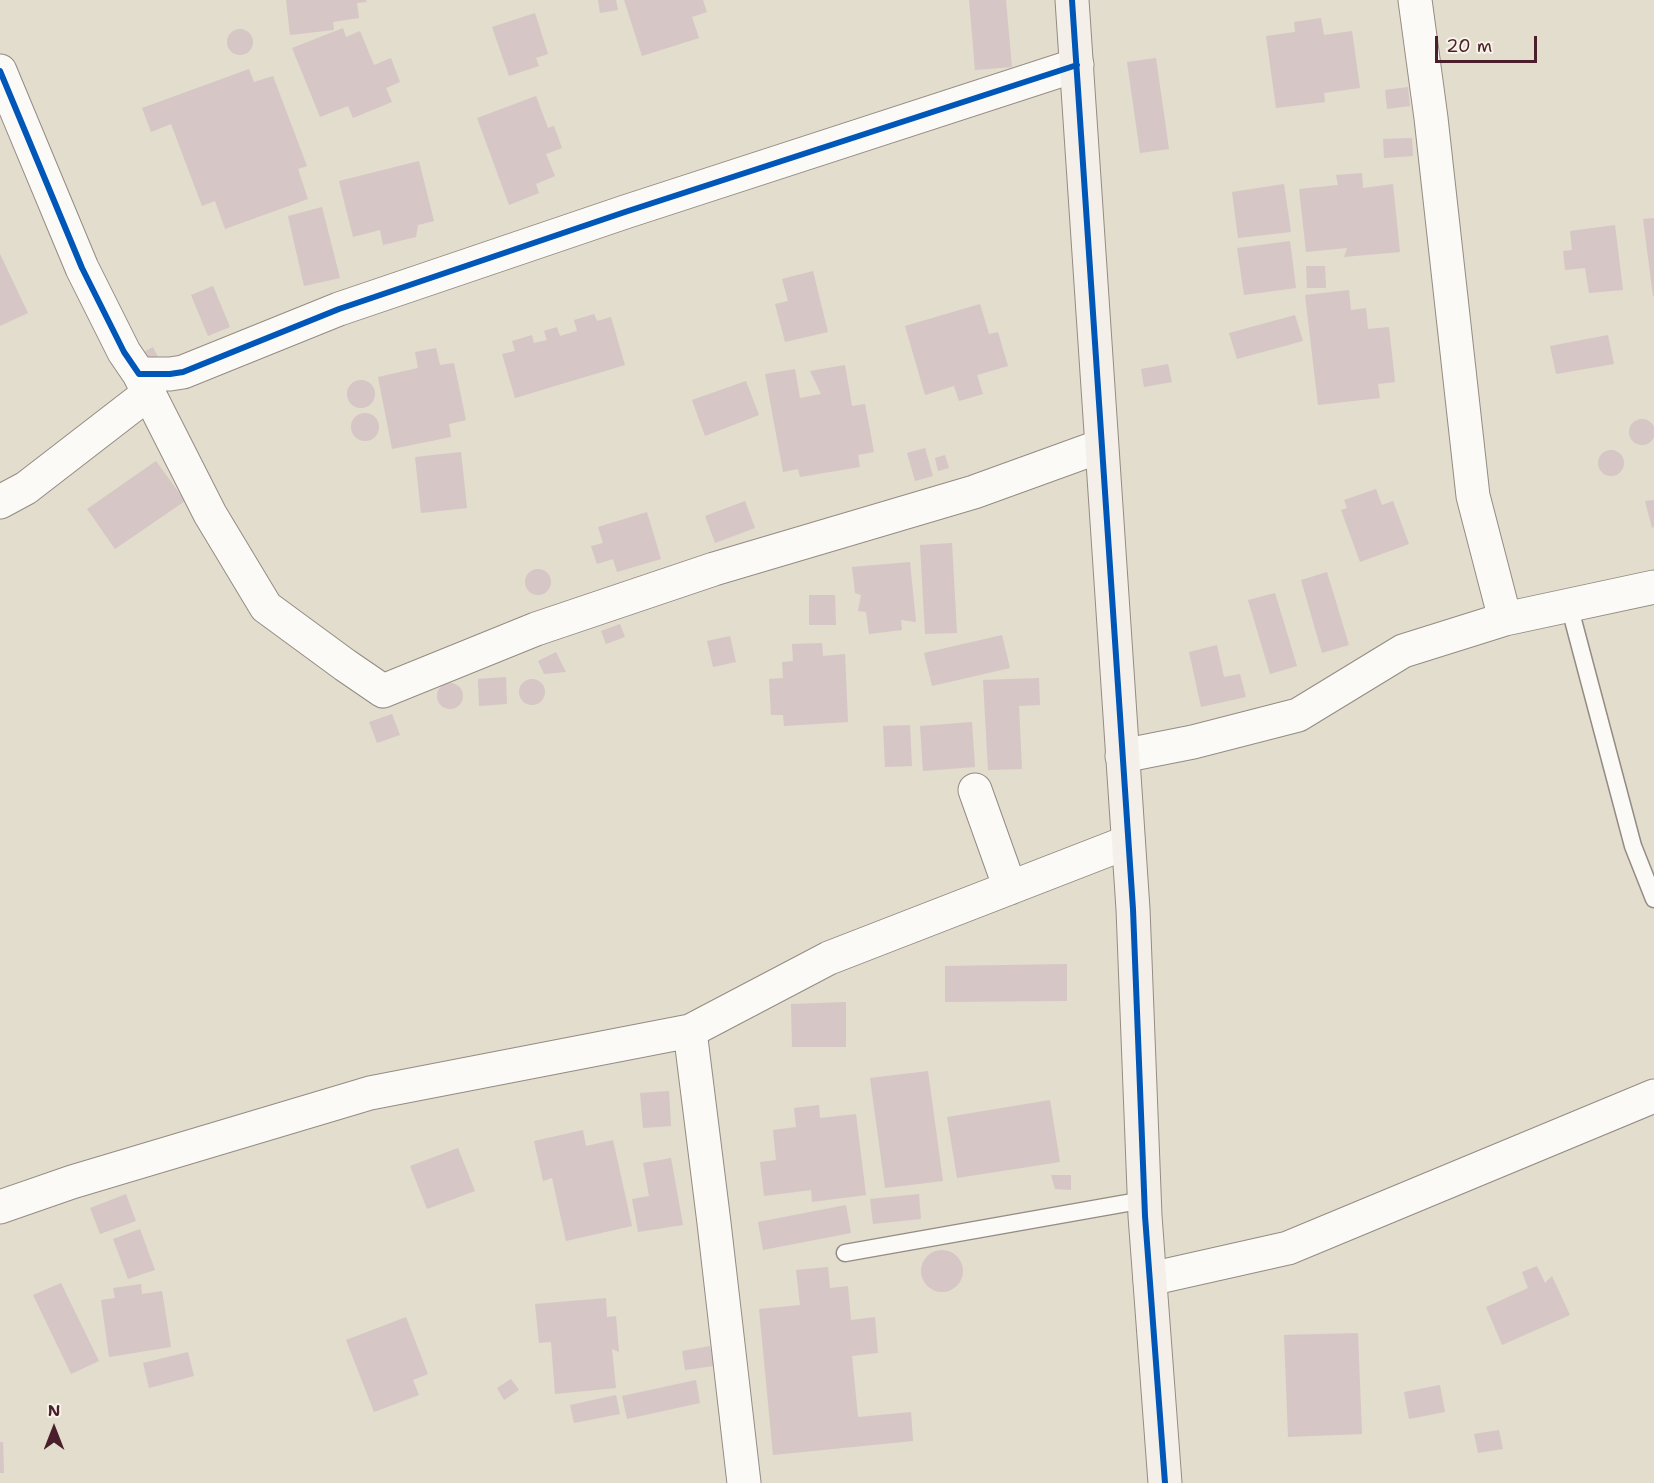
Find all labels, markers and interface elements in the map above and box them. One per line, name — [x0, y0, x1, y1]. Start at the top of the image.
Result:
scale bar — [1438, 24, 1540, 62]
text: 20 m — [1446, 34, 1492, 58]
north arrow — [24, 1399, 84, 1459]
text: N — [48, 1400, 60, 1421]

